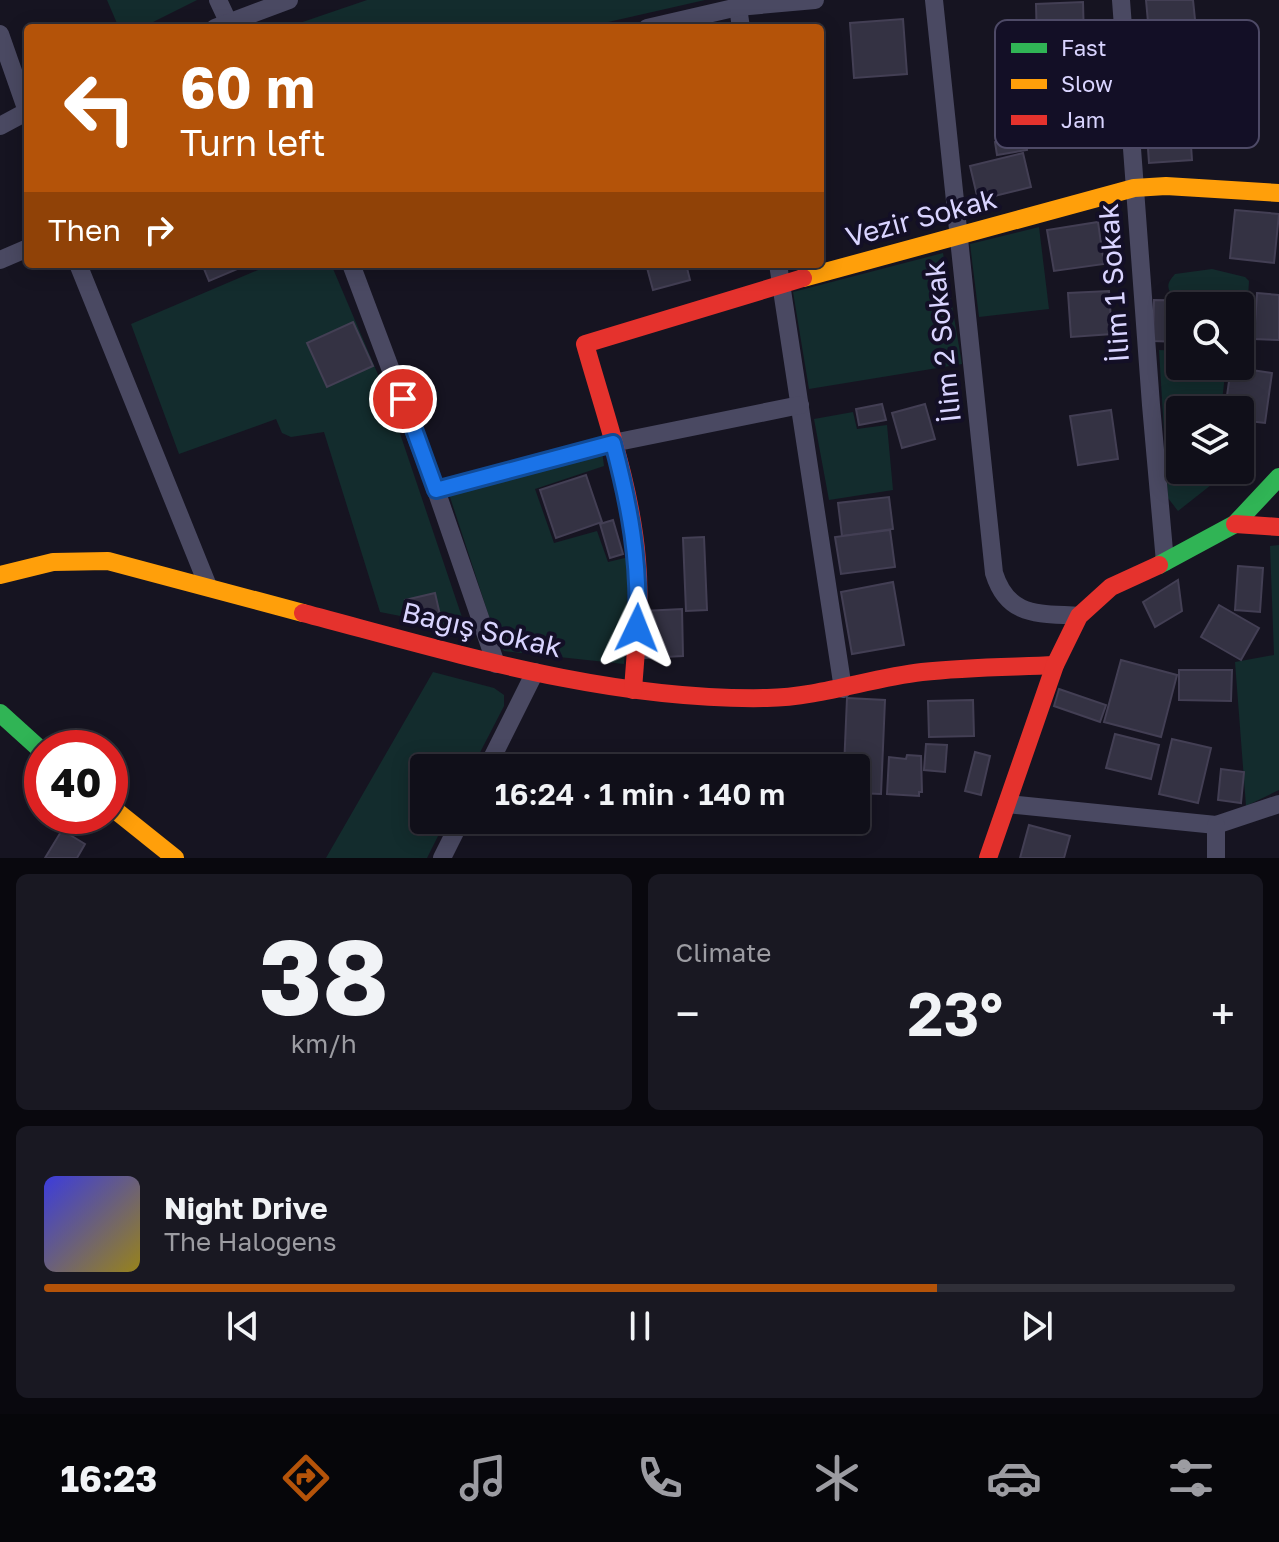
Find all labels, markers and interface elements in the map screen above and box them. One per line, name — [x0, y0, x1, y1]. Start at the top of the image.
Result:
legend — [995, 20, 1259, 148]
text: Fast — [1061, 34, 1107, 61]
text: 60 m — [180, 53, 315, 120]
icon: left — [48, 56, 152, 160]
text: Slow — [1061, 70, 1113, 97]
text: Jam — [1061, 106, 1105, 133]
text: Turn left — [180, 121, 326, 164]
street label: Vezir Sokak — [842, 181, 1000, 253]
street label: İlim 1 Sokak — [1091, 202, 1135, 364]
icon: right — [137, 208, 181, 252]
text: Then — [48, 212, 121, 248]
street label: İlim 2 Sokak — [917, 259, 967, 424]
map controls — [1166, 292, 1254, 484]
button: search — [1166, 292, 1254, 380]
pin — [369, 365, 437, 433]
icon: arrive — [381, 377, 425, 421]
button: layers — [1166, 396, 1254, 484]
position arrow — [595, 586, 679, 670]
street label: Bağış Sokak — [399, 595, 565, 663]
speed limit sign: 40 — [24, 730, 128, 834]
text: 16:24 · 1 min · 140 m — [495, 776, 785, 812]
text: 38 — [259, 913, 389, 1038]
text: Climate — [676, 937, 771, 968]
text: 23° — [907, 977, 1003, 1049]
text: − — [676, 987, 700, 1040]
text: + — [1211, 987, 1235, 1040]
text: km/h — [291, 1028, 357, 1059]
text: Night Drive — [164, 1190, 328, 1226]
text: The Halogens — [164, 1226, 337, 1257]
icon: previous — [221, 1304, 265, 1348]
icon: pause — [618, 1304, 662, 1348]
icon: next — [1015, 1304, 1059, 1348]
icon: directions — [278, 1450, 334, 1506]
icon: music — [455, 1450, 511, 1506]
icon: phone — [632, 1450, 688, 1506]
icon: climate — [809, 1450, 865, 1506]
icon: car — [986, 1450, 1042, 1506]
icon: filters — [1163, 1450, 1219, 1506]
text: 16:23 — [60, 1457, 157, 1500]

